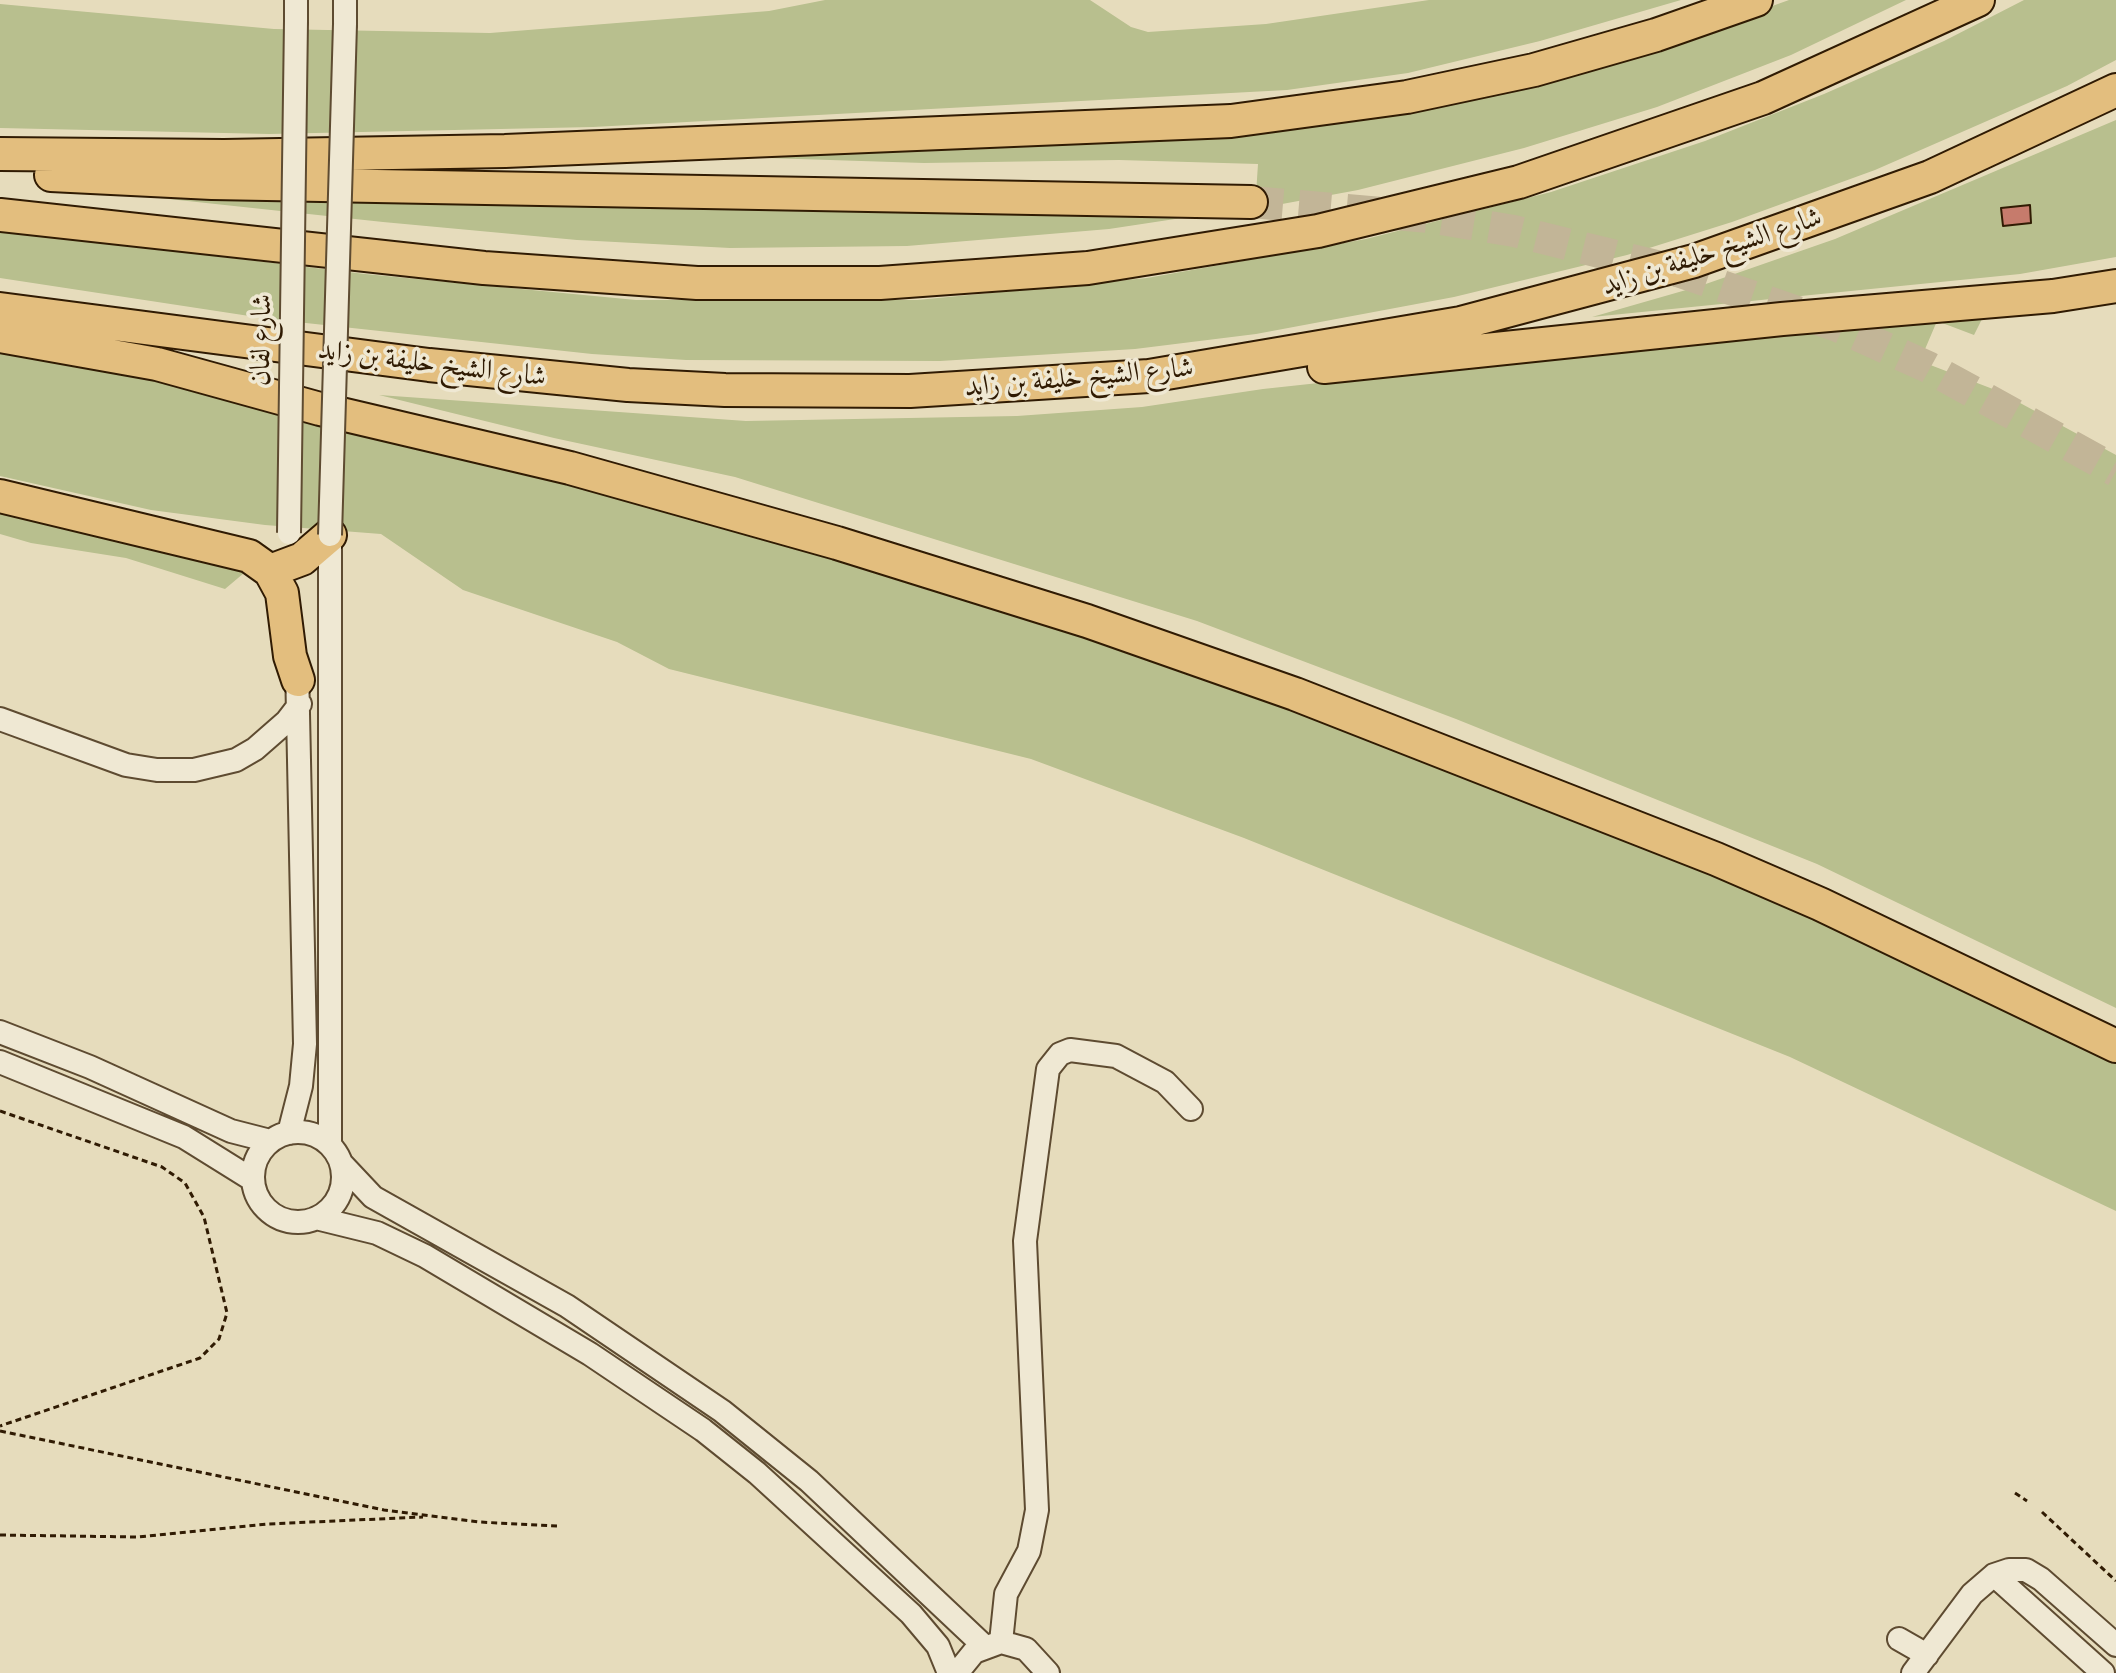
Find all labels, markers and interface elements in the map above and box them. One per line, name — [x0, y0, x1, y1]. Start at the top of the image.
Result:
street label: شارع الشيخ خليفة بن زايد — [1598, 201, 1826, 303]
street label: شارع لفان — [244, 294, 280, 386]
street label: شارع الشيخ خليفة بن زايد — [316, 333, 548, 395]
street label: شارع الشيخ خليفة بن زايد — [963, 351, 1195, 405]

